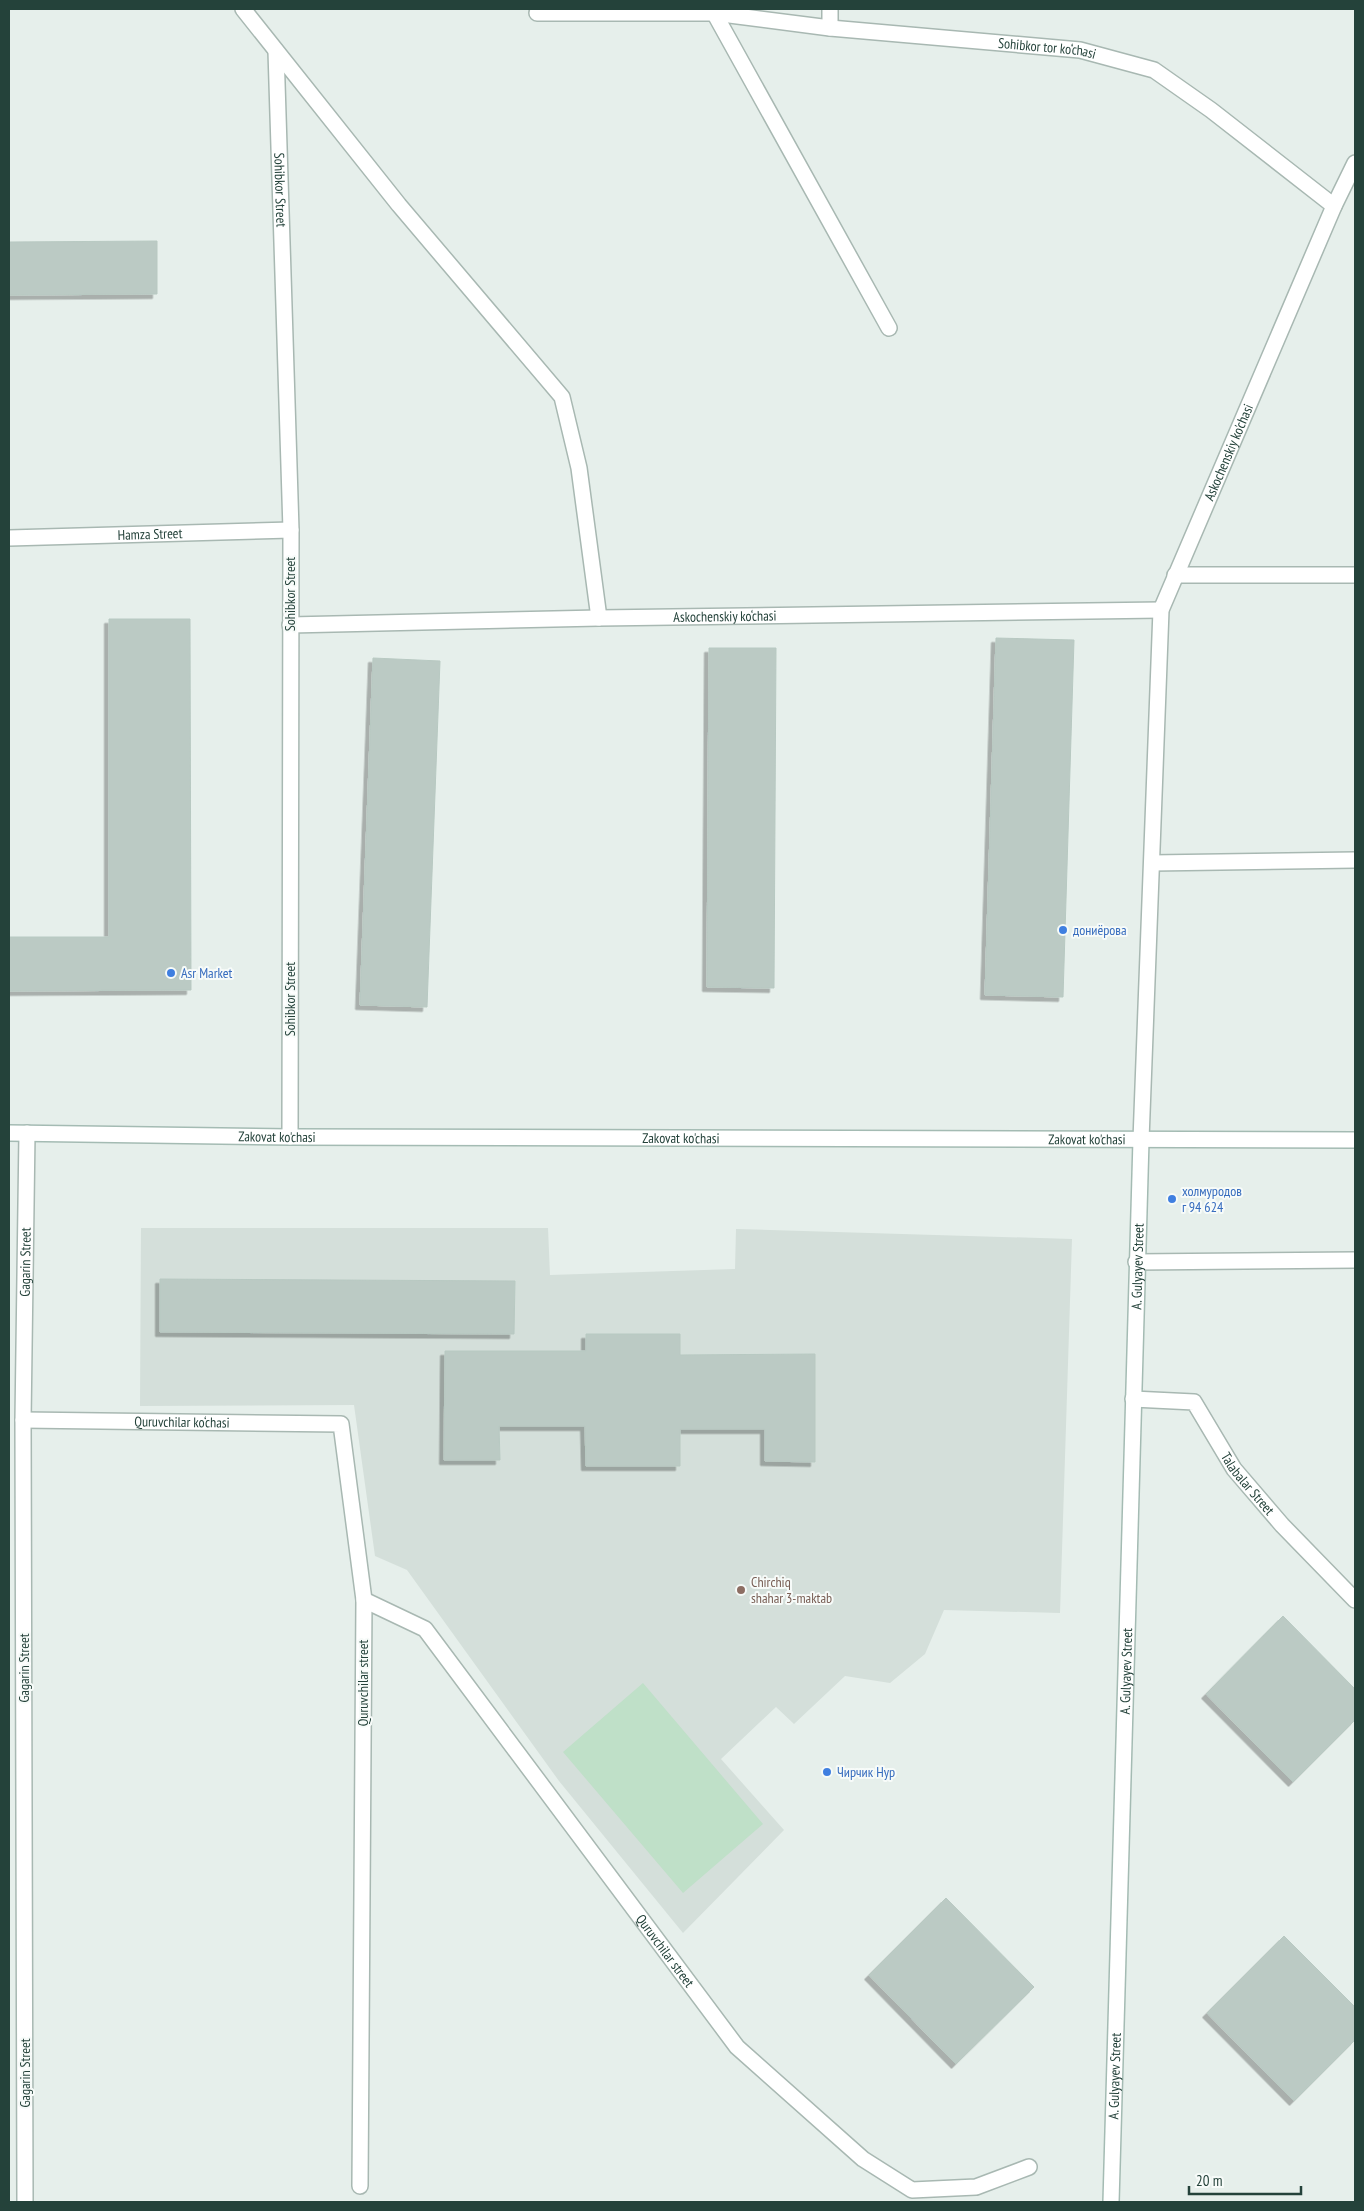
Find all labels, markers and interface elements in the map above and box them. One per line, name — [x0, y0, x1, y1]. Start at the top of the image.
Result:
street label: Sohibkor tor ko‘chasi — [997, 34, 1098, 63]
street label: Sohibkor Street — [270, 152, 291, 228]
street label: Askochenskiy ko'chasi — [1200, 401, 1257, 503]
street label: Hamza Street — [117, 524, 183, 544]
street label: Sohibkor Street — [281, 557, 299, 631]
street label: Askochenskiy ko‘chasi — [673, 606, 777, 626]
place label: дониёрова — [1073, 921, 1127, 939]
marker: дониёрова — [1057, 924, 1069, 936]
street label: Sohibkor Street — [281, 962, 299, 1036]
place label: Asr Market — [181, 964, 233, 982]
marker: Asr Market — [165, 967, 177, 979]
street label: Zakovat ko'chasi — [238, 1127, 316, 1146]
street label: Zakovat ko'chasi — [642, 1129, 720, 1147]
street label: Zakovat ko'chasi — [1048, 1130, 1126, 1148]
place label: холмуродов г 94 624 — [1182, 1182, 1242, 1216]
marker: холмуродов г 94 624 — [1166, 1193, 1178, 1205]
street label: A. Gulyayev Street — [1127, 1223, 1148, 1310]
street label: Gagarin Street — [16, 1227, 35, 1297]
street label: Quruvchilar ko‘chasi — [134, 1412, 230, 1432]
street label: Talabalar Street — [1217, 1449, 1279, 1519]
place label: Chirchiq shahar 3-maktab — [751, 1573, 832, 1607]
marker: Chirchiq shahar 3-maktab — [735, 1584, 747, 1596]
street label: A. Gulyayev Street — [1116, 1628, 1136, 1715]
street label: Gagarin Street — [15, 1633, 33, 1703]
street label: Quruvchilar street — [354, 1640, 372, 1726]
place label: Чирчик Нур — [837, 1763, 895, 1781]
marker: Чирчик Нур — [821, 1766, 833, 1778]
street label: Quruvchilar street — [632, 1911, 698, 1991]
street label: A. Gulyayev Street — [1104, 2032, 1125, 2119]
street label: Gagarin Street — [16, 2038, 34, 2108]
scale bar — [1189, 2164, 1302, 2196]
text: 20 m — [1196, 2171, 1222, 2190]

